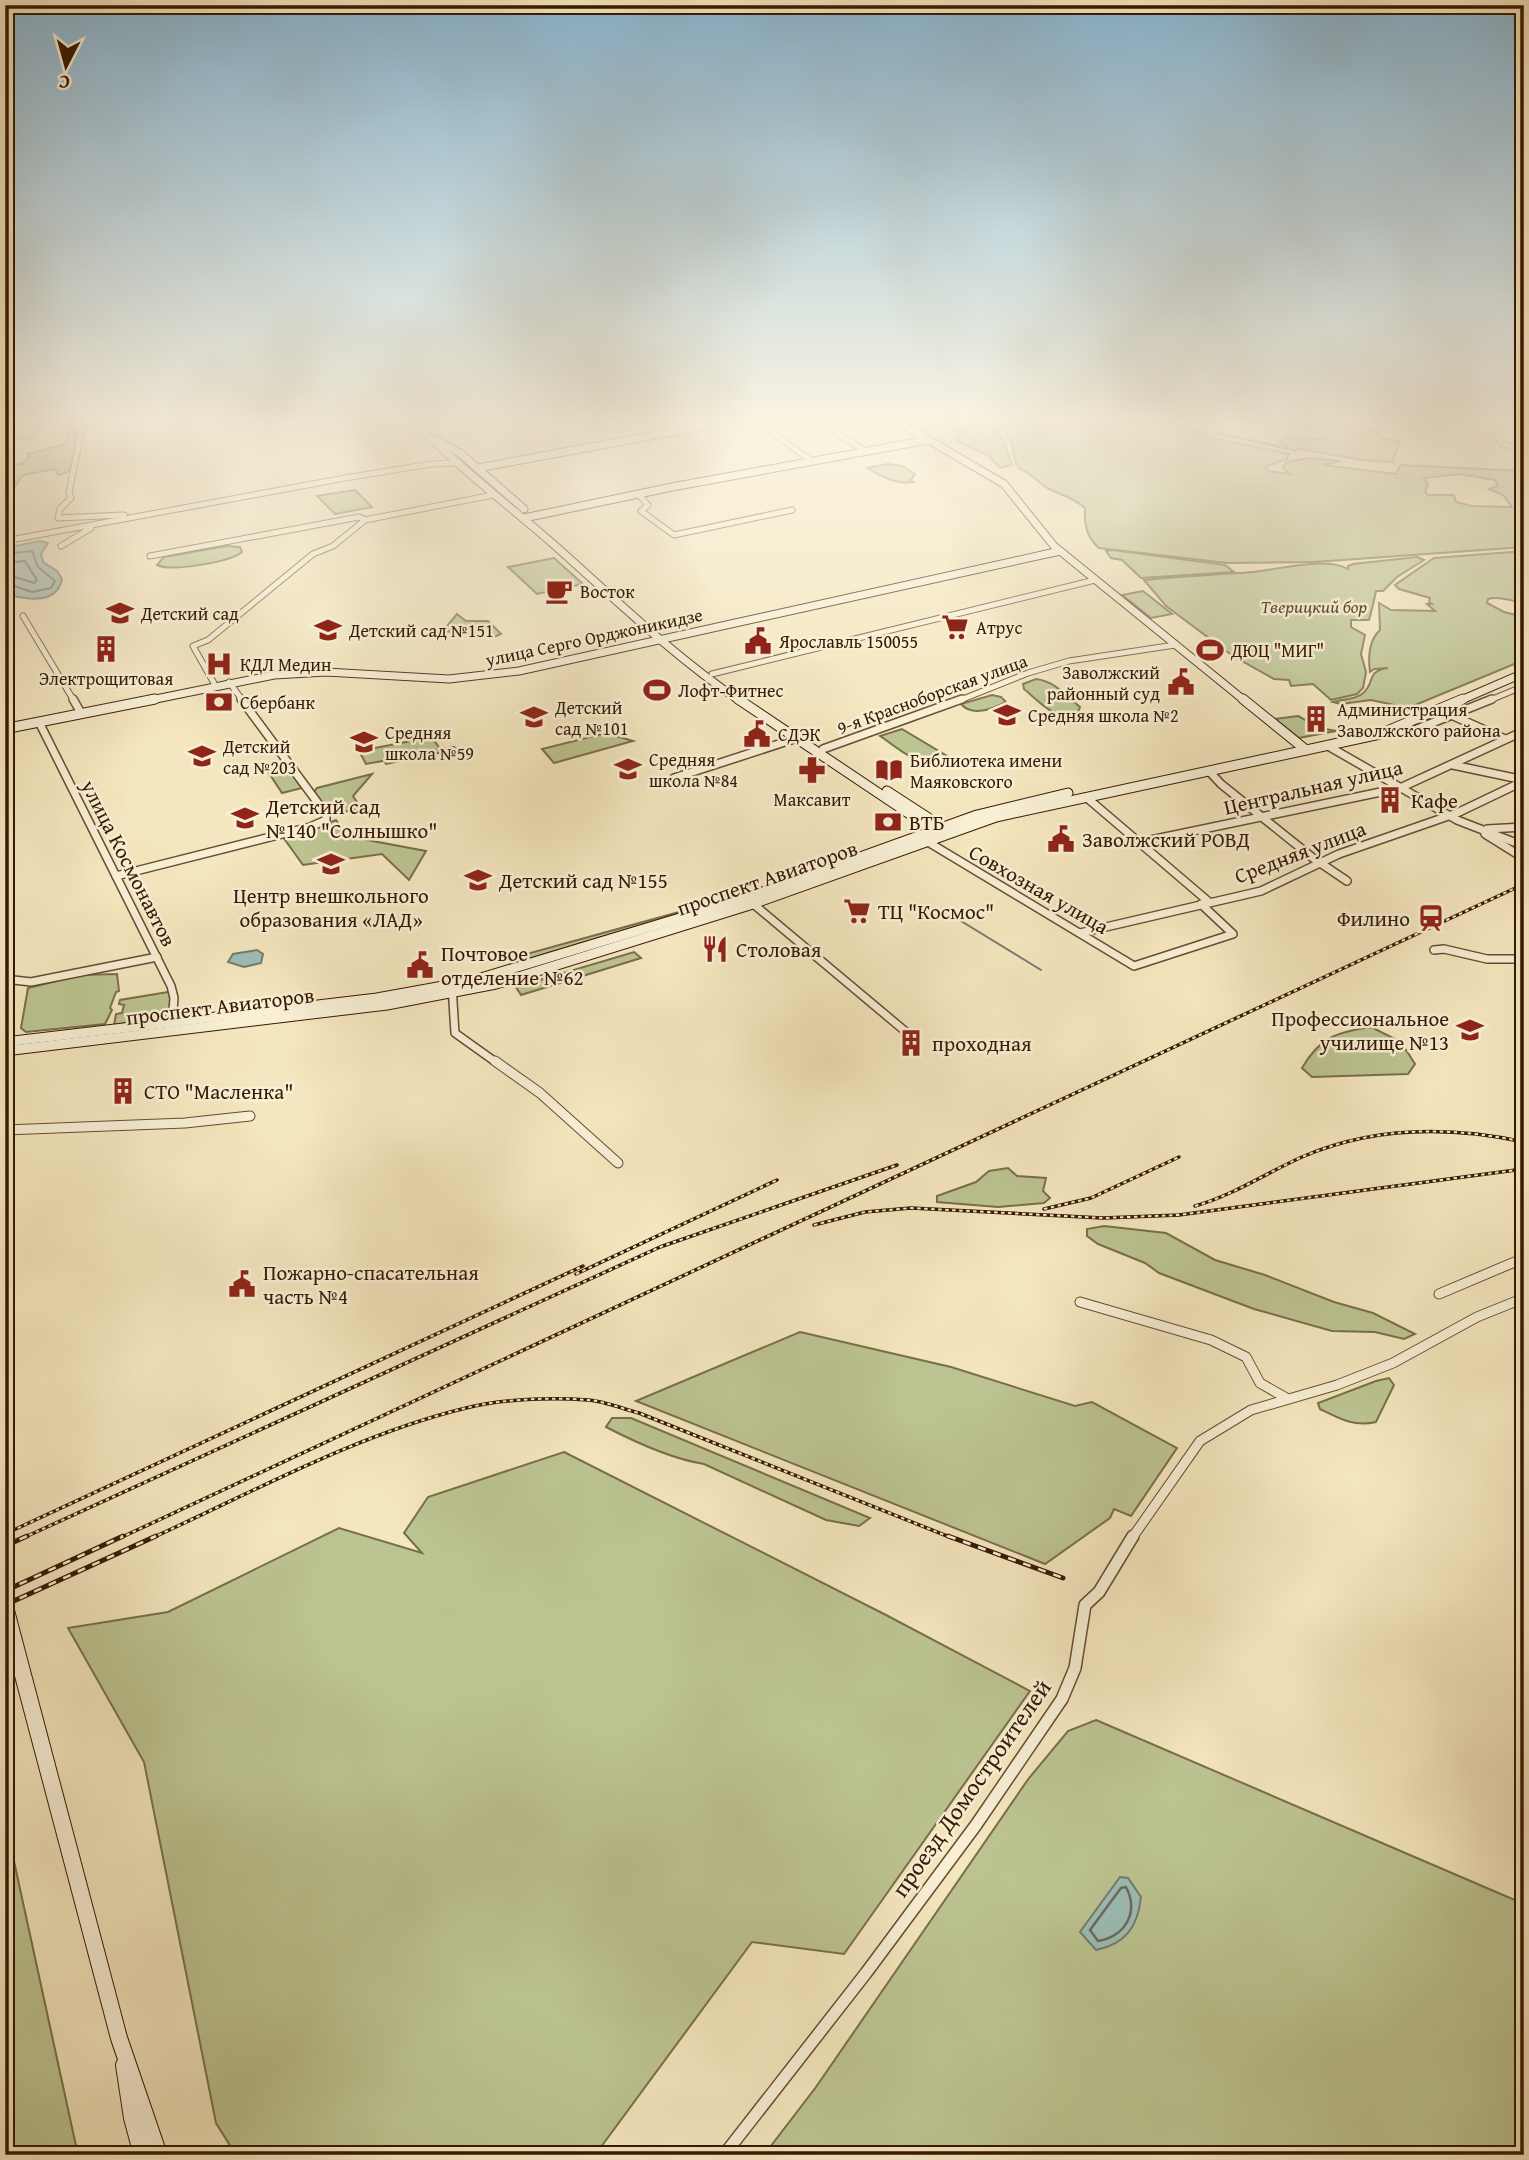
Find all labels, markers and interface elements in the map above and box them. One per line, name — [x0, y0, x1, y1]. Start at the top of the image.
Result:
north arrow — [32, 32, 102, 102]
text: С — [57, 68, 71, 97]
cafe icon: Восток — [544, 576, 574, 606]
place label: Восток — [580, 578, 635, 605]
park label: Тверицкий бор — [1261, 593, 1367, 620]
school or university icon: Детский сад — [105, 598, 135, 628]
place label: Детский сад — [140, 600, 239, 627]
street label: улица Серго Орджоникидзе — [482, 601, 705, 673]
supermarket icon: Атрус — [940, 612, 970, 642]
place label: Атрус — [976, 614, 1022, 641]
school or university icon: Детский сад №151 — [313, 615, 343, 645]
place label: Детский сад №151 — [348, 617, 494, 644]
public building icon: Ярославль 150055 — [743, 626, 773, 656]
place label: Ярославль 150055 — [778, 628, 918, 655]
building icon: Электрощитовая — [91, 634, 121, 664]
sports icon: ДЮЦ "МИГ" — [1195, 635, 1225, 665]
place label: ДЮЦ "МИГ" — [1230, 637, 1324, 664]
street label: 9-я Красноборская улица — [833, 647, 1031, 741]
hospital icon: КДЛ Медин — [204, 649, 234, 679]
place label: КДЛ Медин — [240, 651, 331, 678]
place label: Заволжский районный суд — [1047, 659, 1160, 707]
place label: Электрощитовая — [39, 665, 173, 692]
public building icon: Заволжский районный суд — [1166, 667, 1196, 697]
sports icon: Лофт-Фитнес — [642, 675, 672, 705]
place label: Лофт-Фитнес — [678, 677, 784, 704]
bank icon: Сбербанк — [204, 687, 234, 717]
place label: Сбербанк — [240, 689, 315, 716]
place label: Детский сад №101 — [554, 694, 628, 742]
place label: Администрация Заволжского района — [1337, 696, 1501, 744]
school or university icon: Средняя школа №2 — [992, 700, 1022, 730]
school or university icon: Детский сад №101 — [519, 702, 549, 732]
place label: Средняя школа №2 — [1028, 702, 1179, 729]
building icon: Администрация Заволжского района — [1301, 704, 1331, 734]
place label: Средняя школа №59 — [385, 719, 474, 767]
public building icon: СДЭК — [742, 719, 772, 749]
place label: СДЭК — [778, 721, 821, 748]
school or university icon: Средняя школа №59 — [349, 727, 379, 757]
place label: Детский сад №203 — [222, 733, 296, 781]
school or university icon: Детский сад №203 — [187, 741, 217, 771]
place label: Средняя школа №84 — [649, 746, 738, 794]
place label: Библиотека имени Маяковского — [910, 747, 1062, 795]
street label: Центральная улица — [1221, 751, 1405, 823]
school or university icon: Средняя школа №84 — [613, 754, 643, 784]
pharmacy icon: Максавит — [797, 755, 827, 785]
library icon: Библиотека имени Маяковского — [874, 755, 904, 785]
street label: улица Космонавтов — [73, 773, 184, 952]
building icon: Кафе — [1375, 785, 1405, 815]
place label: Кафе — [1411, 785, 1458, 816]
place label: Максавит — [774, 786, 851, 813]
place label: Детский сад №140 "Солнышко" — [265, 791, 437, 846]
school or university icon: Детский сад №140 "Солнышко" — [230, 803, 260, 833]
bank icon: ВТБ — [873, 807, 903, 837]
place label: ВТБ — [909, 807, 945, 838]
street label: Средняя улица — [1230, 813, 1370, 891]
public building icon: Заволжский РОВД — [1046, 824, 1076, 854]
place label: Заволжский РОВД — [1082, 824, 1250, 855]
street label: проспект Авиаторов — [672, 833, 862, 923]
street label: Совхозная улица — [963, 836, 1115, 942]
school or university icon: Центр внешкольного образования «ЛАД» — [316, 849, 346, 879]
school or university icon: Детский сад №155 — [463, 865, 493, 895]
place label: Детский сад №155 — [498, 865, 668, 896]
place label: Центр внешкольного образования «ЛАД» — [233, 880, 429, 935]
supermarket icon: ТЦ "Космос" — [842, 896, 872, 926]
place label: ТЦ "Космос" — [878, 896, 994, 927]
place label: Филино — [1337, 903, 1410, 934]
station icon: Филино — [1416, 903, 1446, 933]
restaurant icon: Столовая — [700, 934, 730, 964]
place label: Столовая — [736, 934, 822, 965]
place label: Почтовое отделение №62 — [441, 938, 584, 993]
public building icon: Почтовое отделение №62 — [405, 950, 435, 980]
street label: проспект Авиаторов — [124, 979, 316, 1033]
place label: Профессиональное училище №13 — [1271, 1003, 1449, 1058]
school or university icon: Профессиональное училище №13 — [1455, 1015, 1485, 1045]
building icon: проходная — [896, 1028, 926, 1058]
place label: проходная — [932, 1028, 1032, 1059]
building icon: СТО "Масленка" — [108, 1076, 138, 1106]
place label: СТО "Масленка" — [144, 1076, 293, 1107]
place label: Пожарно-спасательная часть №4 — [263, 1257, 479, 1312]
public building icon: Пожарно-спасательная часть №4 — [227, 1269, 257, 1299]
street label: проезд Домостроителей — [882, 1672, 1060, 1904]

